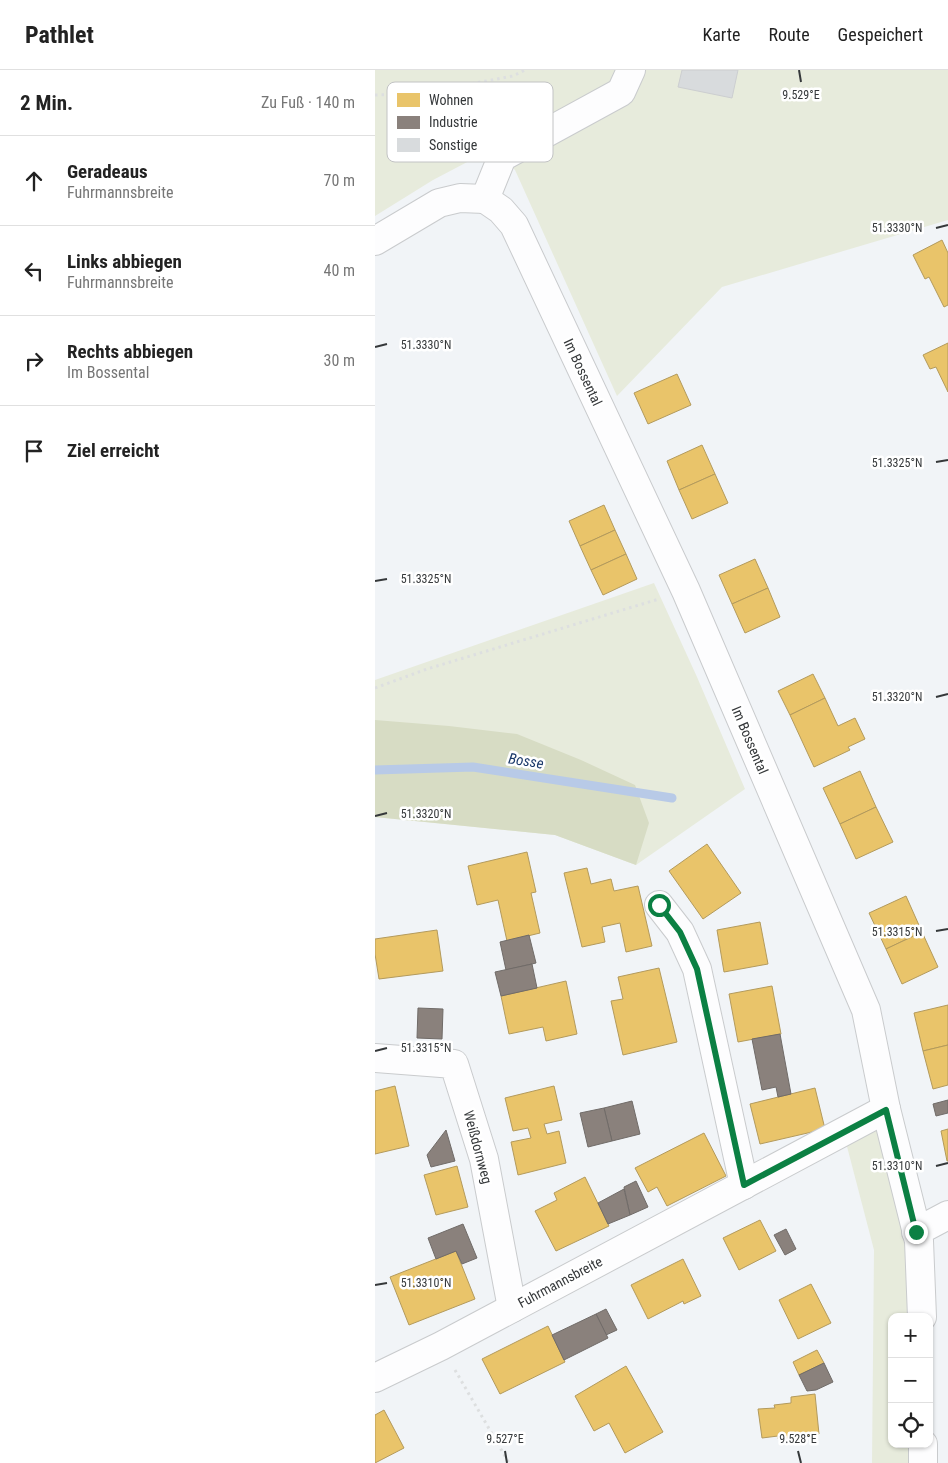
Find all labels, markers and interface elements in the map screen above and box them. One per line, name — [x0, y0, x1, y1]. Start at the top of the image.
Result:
text: Pathlet — [25, 21, 94, 49]
text: Karte — [702, 24, 741, 45]
text: Route — [769, 24, 810, 45]
text: Gespeichert — [838, 24, 923, 45]
legend — [387, 82, 553, 162]
text: 9.529°E — [782, 88, 820, 102]
text: 2 Min. — [20, 91, 73, 115]
text: Wohnen — [429, 92, 473, 108]
text: Zu Fuß · 140 m — [261, 93, 355, 112]
text: Industrie — [429, 114, 478, 130]
text: Sonstige — [429, 137, 478, 153]
text: Geradeaus — [67, 160, 148, 183]
icon: ahead — [20, 167, 48, 195]
text: 70 m — [323, 171, 355, 190]
text: Fuhrmannsbreite — [67, 183, 173, 202]
text: 51.3330°N — [872, 221, 922, 235]
text: Links abbiegen — [67, 250, 182, 273]
icon: left — [20, 257, 48, 285]
text: 40 m — [323, 261, 355, 280]
text: Fuhrmannsbreite — [67, 273, 173, 292]
street label: Im Bossental — [561, 336, 605, 408]
text: 51.3330°N — [401, 338, 451, 352]
text: Rechts abbiegen — [67, 340, 193, 363]
icon: right — [20, 347, 48, 375]
text: 30 m — [323, 351, 355, 370]
text: Im Bossental — [67, 363, 149, 382]
icon: arrive — [20, 437, 48, 465]
text: Ziel erreicht — [67, 439, 159, 462]
text: 51.3325°N — [872, 456, 922, 470]
text: 51.3325°N — [401, 572, 451, 586]
text: 51.3320°N — [872, 690, 922, 704]
street label: Im Bossental — [729, 704, 771, 776]
water label: Bosse — [507, 749, 545, 773]
text: 51.3320°N — [401, 807, 451, 821]
route start — [648, 894, 671, 917]
text: 51.3315°N — [872, 925, 922, 939]
text: 51.3315°N — [401, 1041, 451, 1055]
street label: Weißdornweg — [461, 1109, 495, 1185]
text: 51.3310°N — [872, 1159, 922, 1173]
route end — [905, 1221, 928, 1244]
street label: Fuhrmannsbreite — [515, 1253, 605, 1311]
text: 51.3310°N — [401, 1276, 451, 1290]
map controls — [888, 1313, 933, 1448]
button: + — [888, 1313, 933, 1358]
button: − — [888, 1358, 933, 1403]
button: locate — [888, 1403, 933, 1448]
text: 9.527°E — [486, 1432, 524, 1446]
text: 9.528°E — [779, 1432, 817, 1446]

